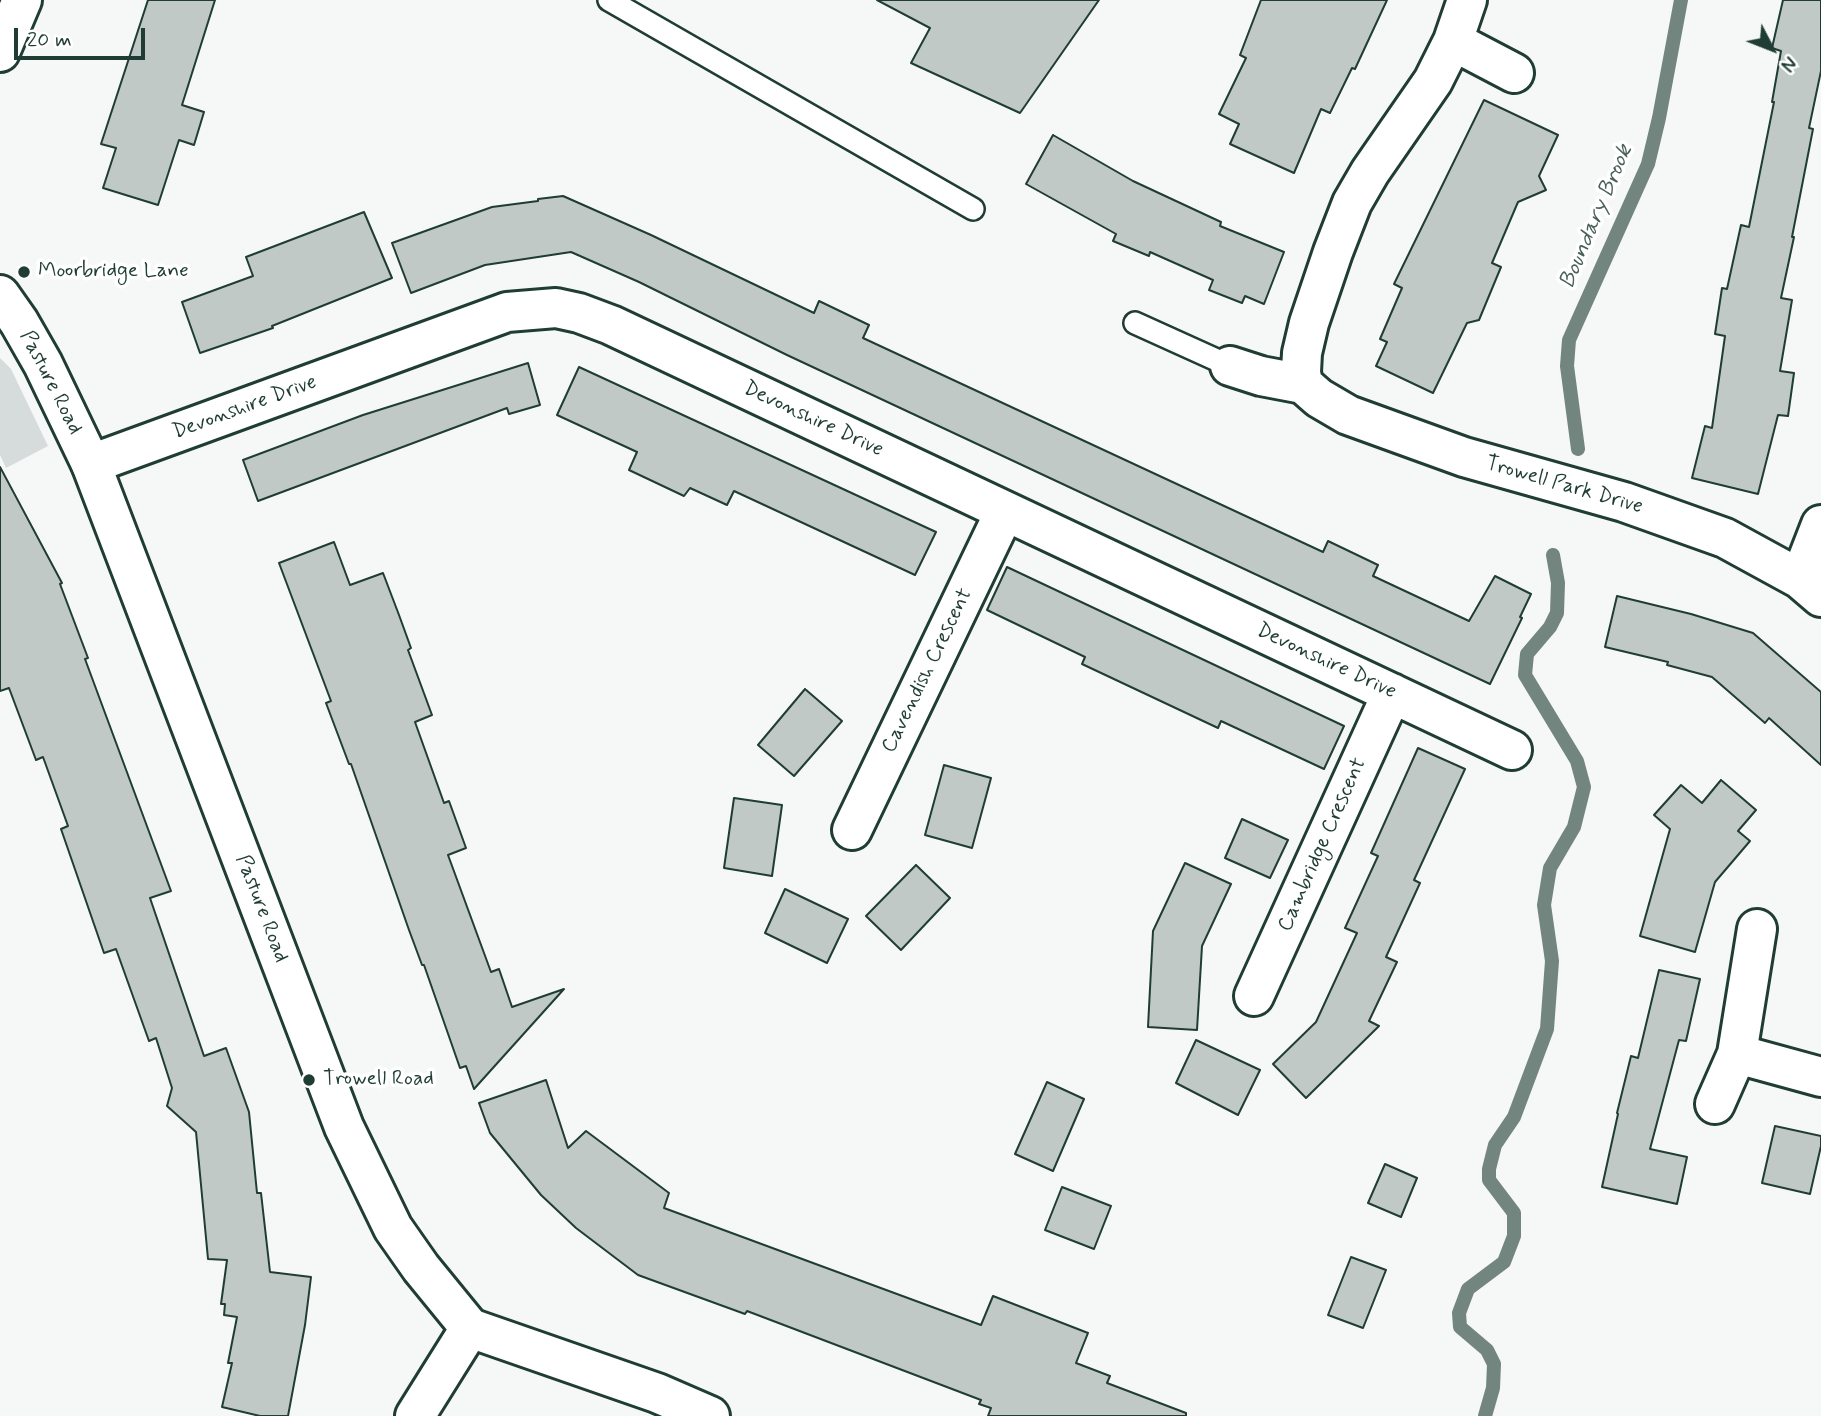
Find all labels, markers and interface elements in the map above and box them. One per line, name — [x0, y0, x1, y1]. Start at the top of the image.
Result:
scale bar — [18, 14, 149, 58]
north arrow — [1737, 14, 1807, 84]
text: 20 m — [27, 26, 72, 54]
text: N — [1774, 50, 1802, 76]
water label: Boundary Brook — [1554, 141, 1640, 293]
place label: Moorbridge Lane — [38, 259, 189, 285]
marker: Moorbridge Lane — [16, 264, 32, 280]
street label: Pasture Road — [13, 327, 87, 439]
street label: Devonshire Drive — [170, 370, 320, 446]
street label: Devonshire Drive — [739, 377, 887, 463]
street label: Trowell Park Drive — [1482, 452, 1646, 520]
street label: Cavendish Crescent — [877, 585, 979, 757]
street label: Devonshire Drive — [1252, 619, 1400, 705]
street label: Cambridge Crescent — [1273, 754, 1373, 936]
street label: Pasture Road — [229, 852, 293, 966]
place label: Trowell Road — [323, 1067, 434, 1093]
marker: Trowell Road — [301, 1072, 317, 1088]

